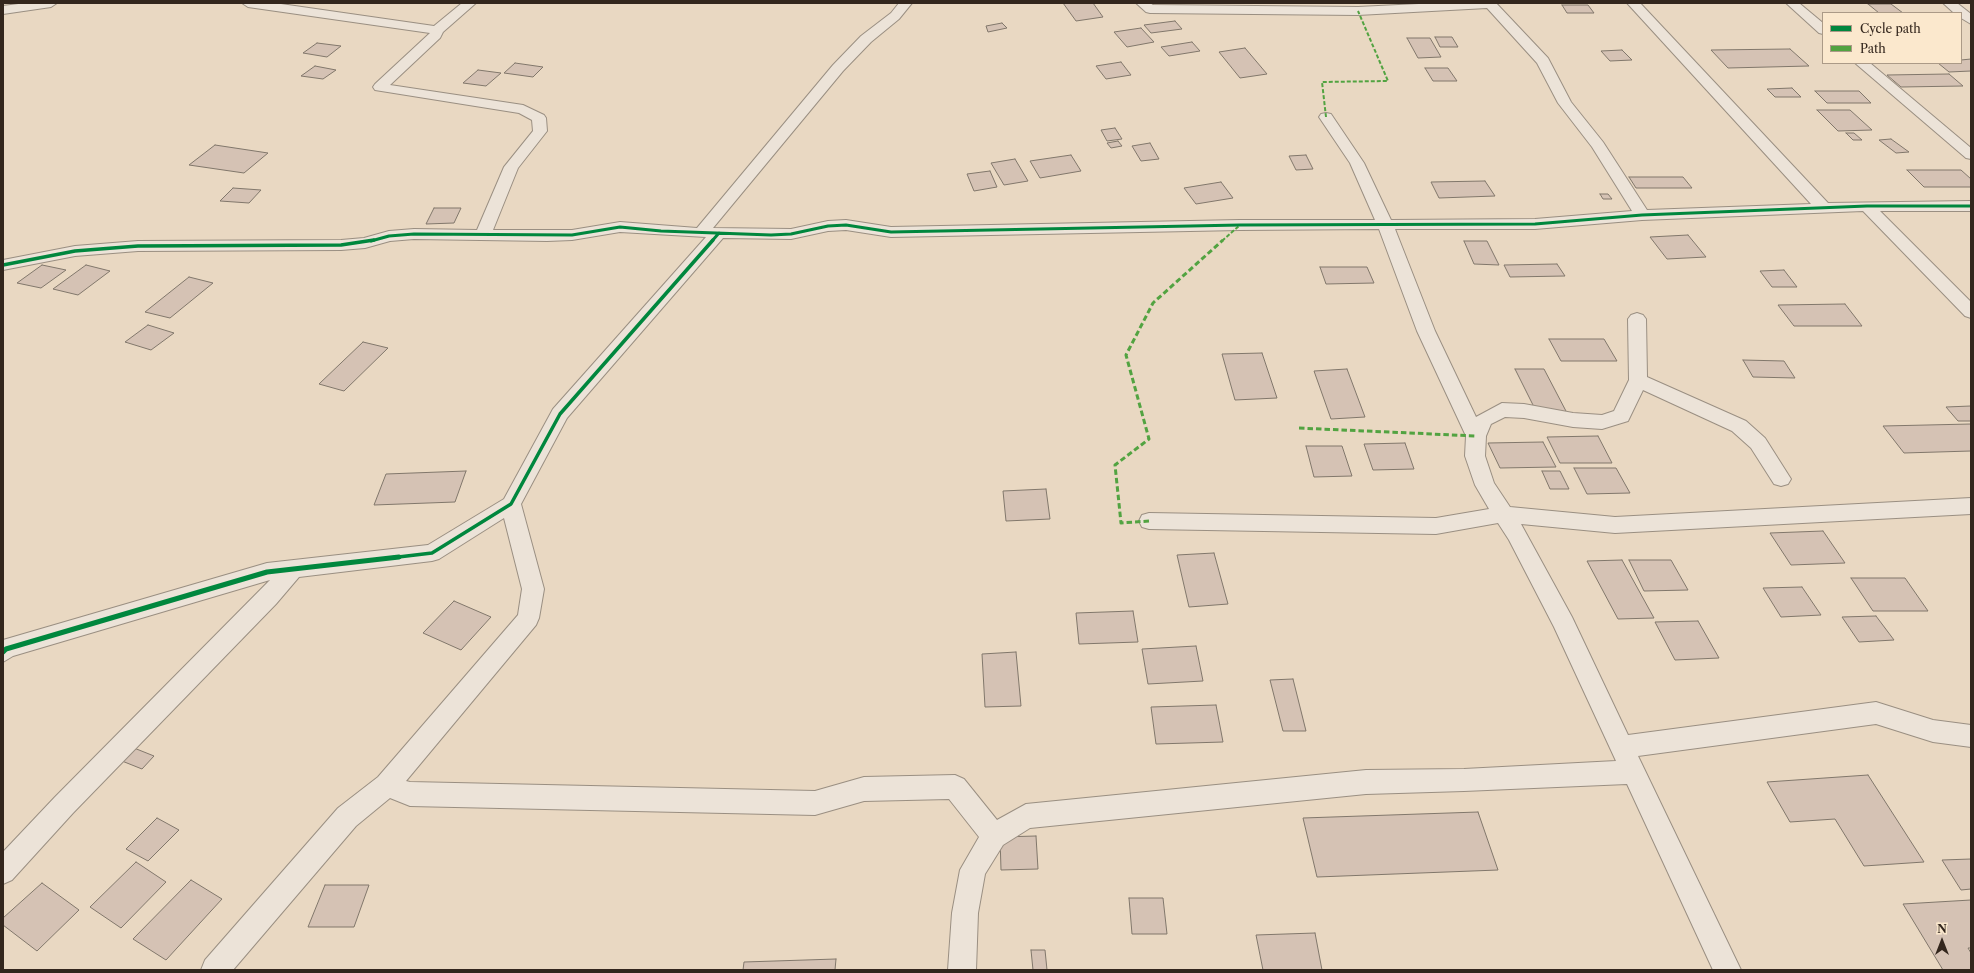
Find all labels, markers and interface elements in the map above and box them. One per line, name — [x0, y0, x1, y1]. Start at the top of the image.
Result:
legend — [1822, 12, 1962, 64]
text: Cycle path — [1860, 21, 1921, 36]
text: Path — [1860, 41, 1886, 56]
north arrow — [1922, 921, 1962, 961]
text: N — [1937, 922, 1947, 936]

